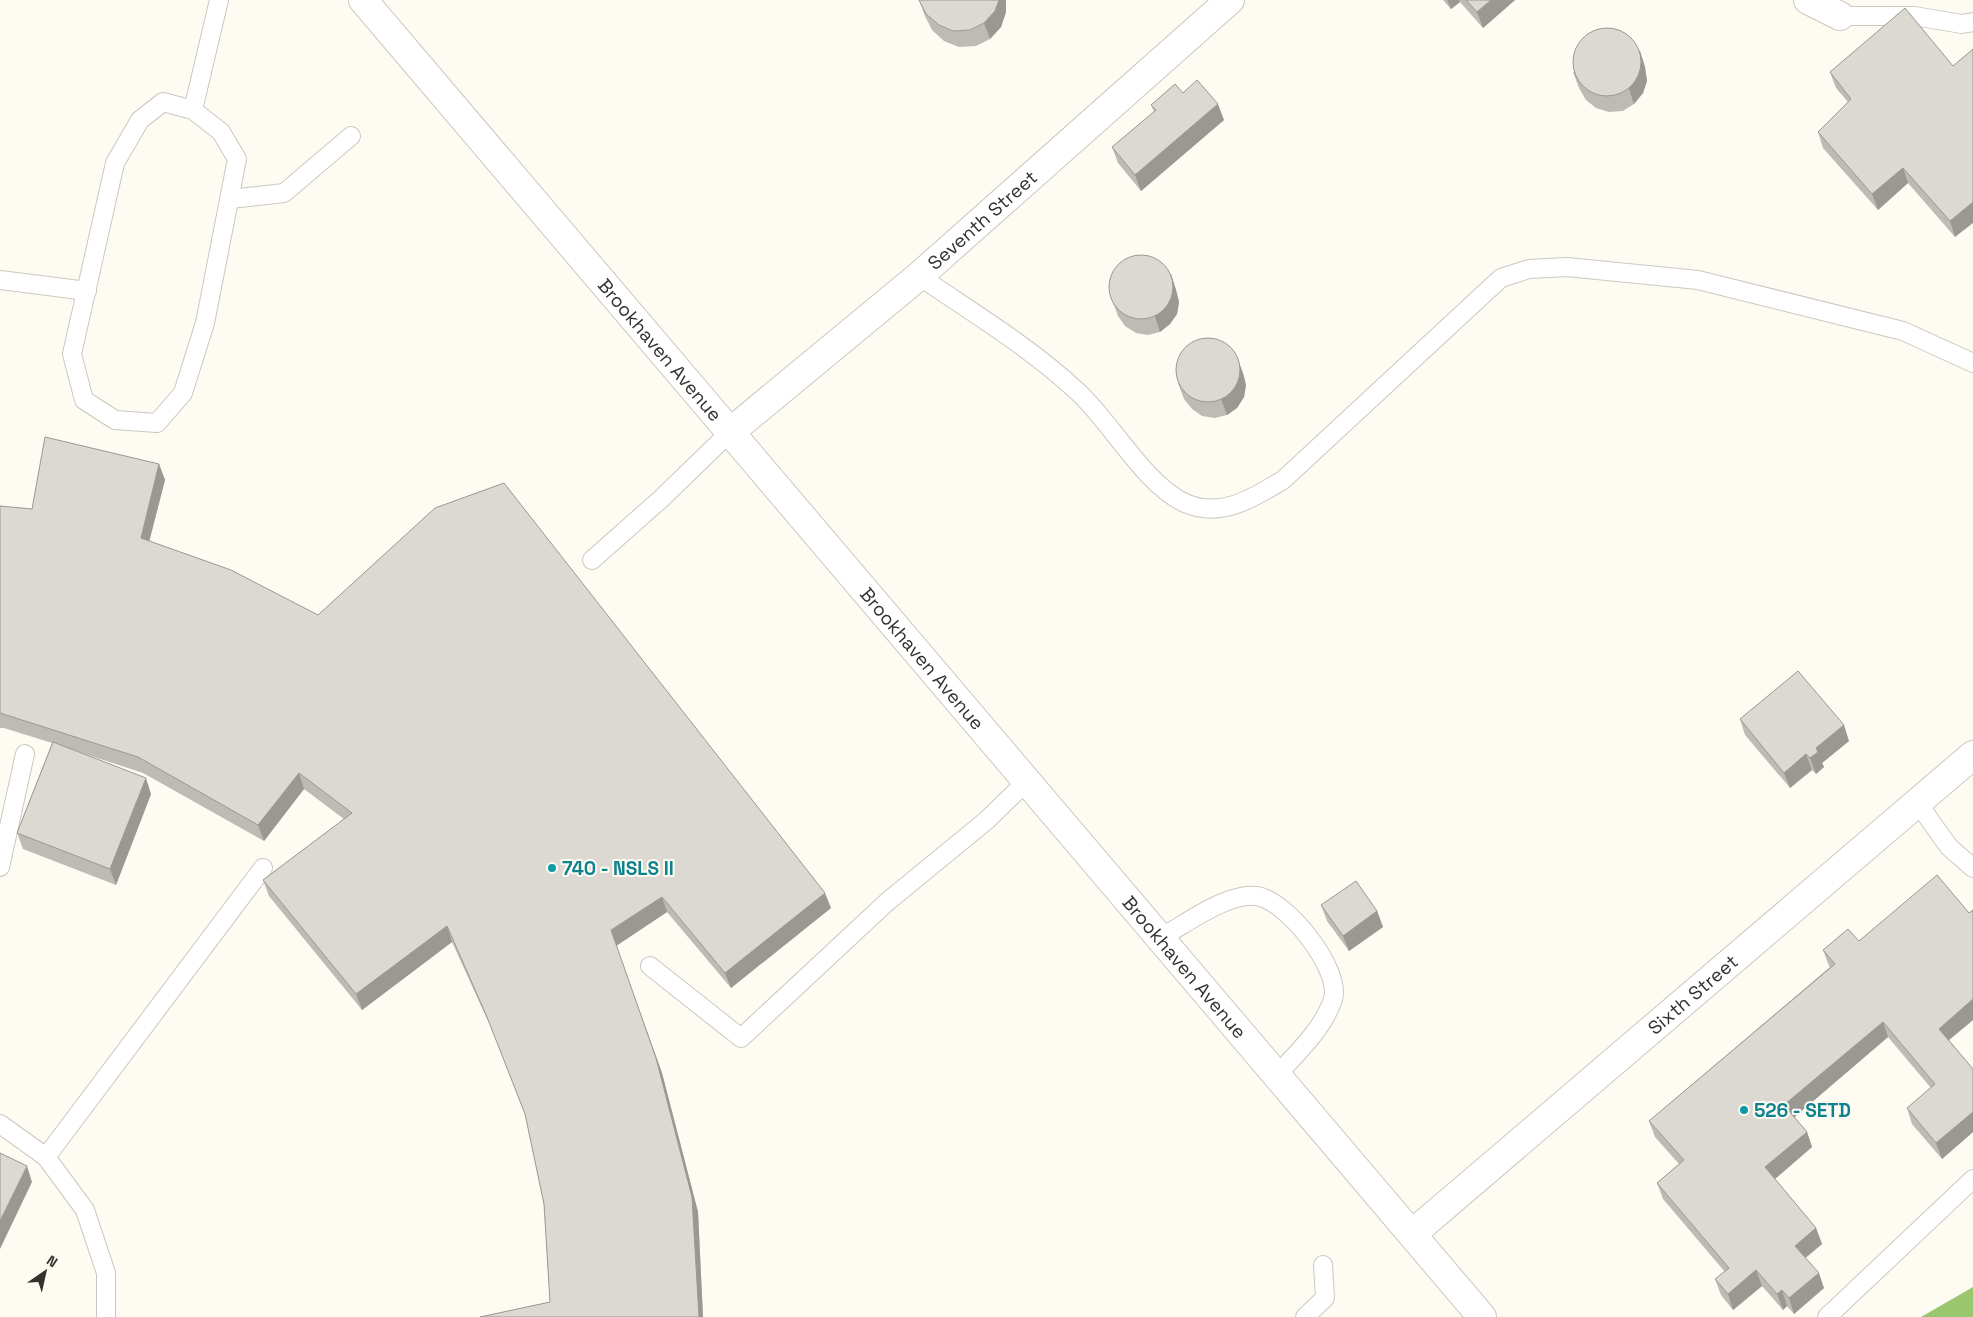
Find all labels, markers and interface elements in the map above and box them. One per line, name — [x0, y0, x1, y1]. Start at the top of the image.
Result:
street label: Seventh Street — [922, 165, 1042, 275]
street label: Brookhaven Avenue — [592, 273, 728, 426]
street label: Brookhaven Avenue — [855, 582, 990, 735]
place label: 740 - NSLS II — [562, 856, 674, 881]
marker: 740 - NSLS II — [546, 862, 558, 874]
street label: Brookhaven Avenue — [1117, 890, 1252, 1044]
street label: Sixth Street — [1642, 949, 1743, 1040]
place label: 526 - SETD — [1754, 1098, 1851, 1123]
marker: 526 - SETD — [1738, 1104, 1750, 1116]
north arrow — [20, 1247, 70, 1297]
text: N — [43, 1251, 61, 1271]

